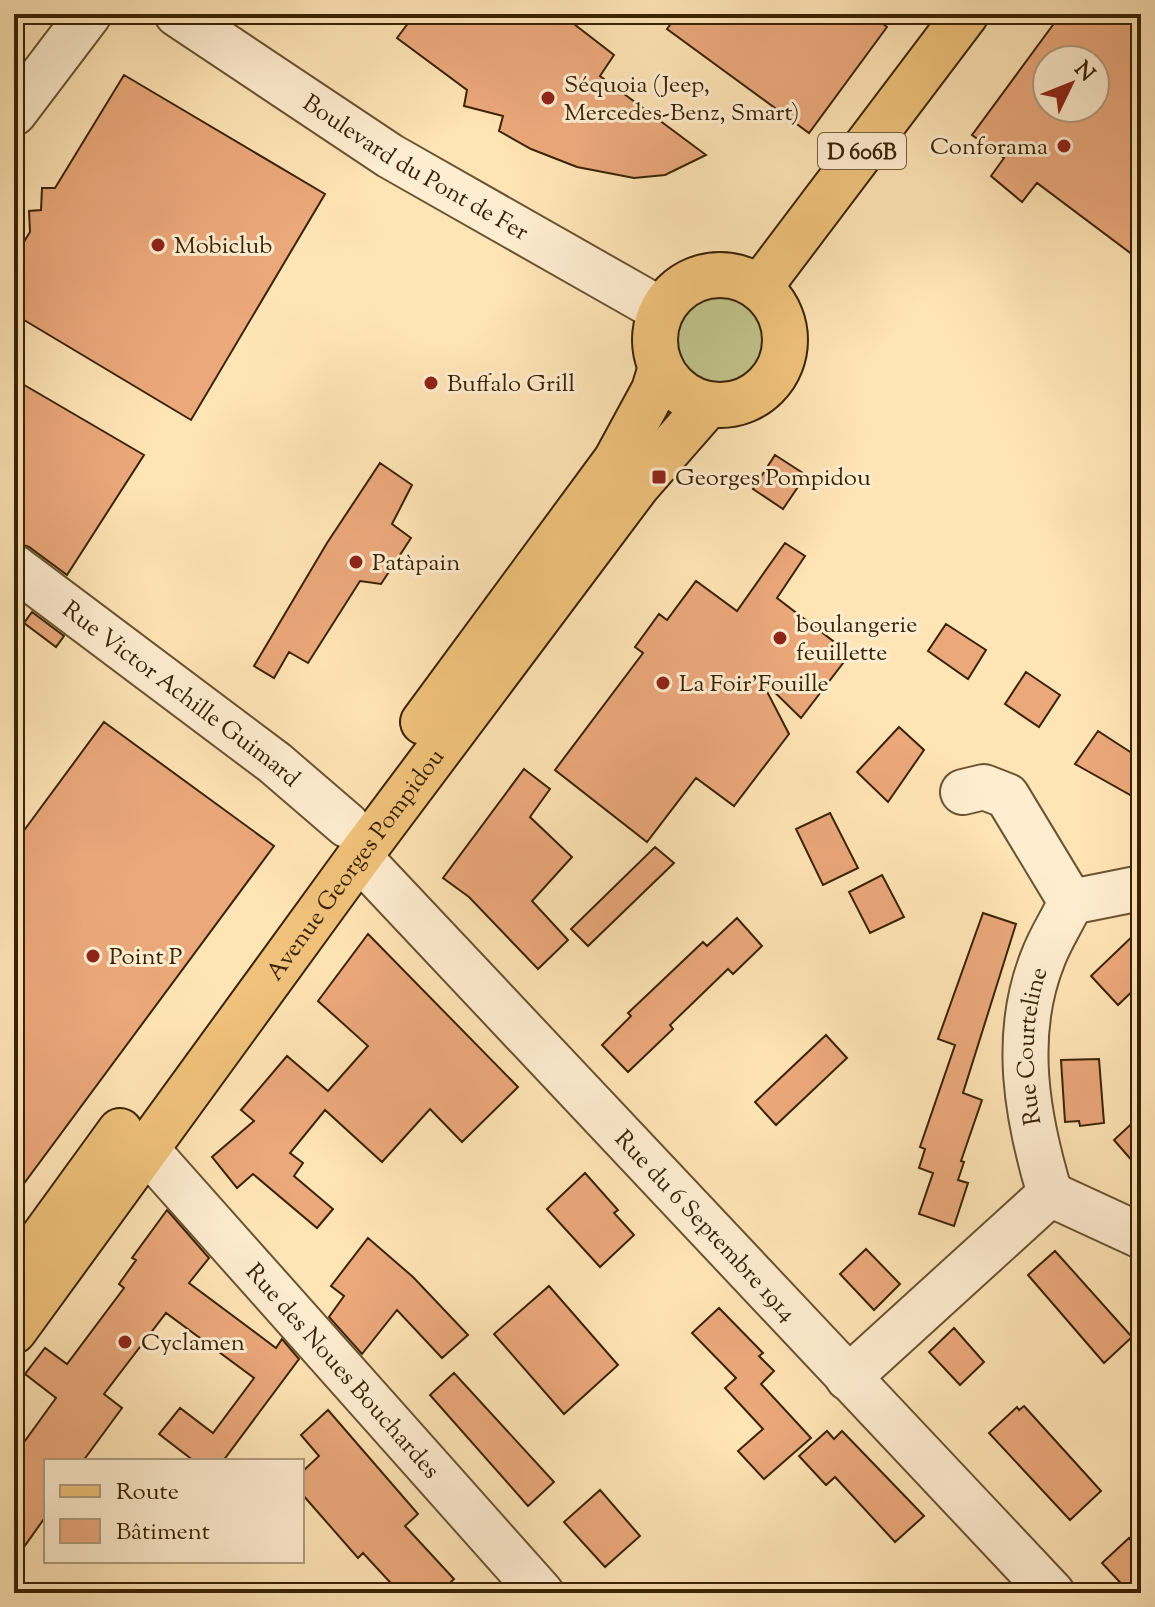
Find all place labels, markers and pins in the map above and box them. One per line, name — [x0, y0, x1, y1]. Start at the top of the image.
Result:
place label: Séquoia (Jeep, Mercedes-Benz, Smart) — [564, 69, 799, 131]
marker: Séquoia (Jeep, Mercedes-Benz, Smart) — [539, 89, 557, 107]
place label: Conforama — [930, 131, 1048, 165]
marker: Conforama — [1055, 137, 1073, 155]
place label: Mobiclub — [174, 230, 272, 264]
marker: Mobiclub — [149, 236, 167, 254]
place label: Buffalo Grill — [447, 368, 575, 402]
marker: Buffalo Grill — [422, 374, 440, 392]
place label: Georges Pompidou — [675, 462, 871, 496]
marker: Georges Pompidou — [650, 468, 668, 486]
place label: Patàpain — [372, 547, 460, 581]
marker: Patàpain — [347, 553, 365, 571]
place label: boulangerie feuillette — [796, 609, 917, 671]
marker: boulangerie feuillette — [771, 629, 789, 647]
place label: La Foir'Fouille — [679, 668, 829, 702]
marker: La Foir'Fouille — [654, 674, 672, 692]
place label: Point P — [109, 941, 182, 975]
marker: Point P — [84, 947, 102, 965]
place label: Cyclamen — [141, 1327, 245, 1361]
marker: Cyclamen — [116, 1333, 134, 1351]

